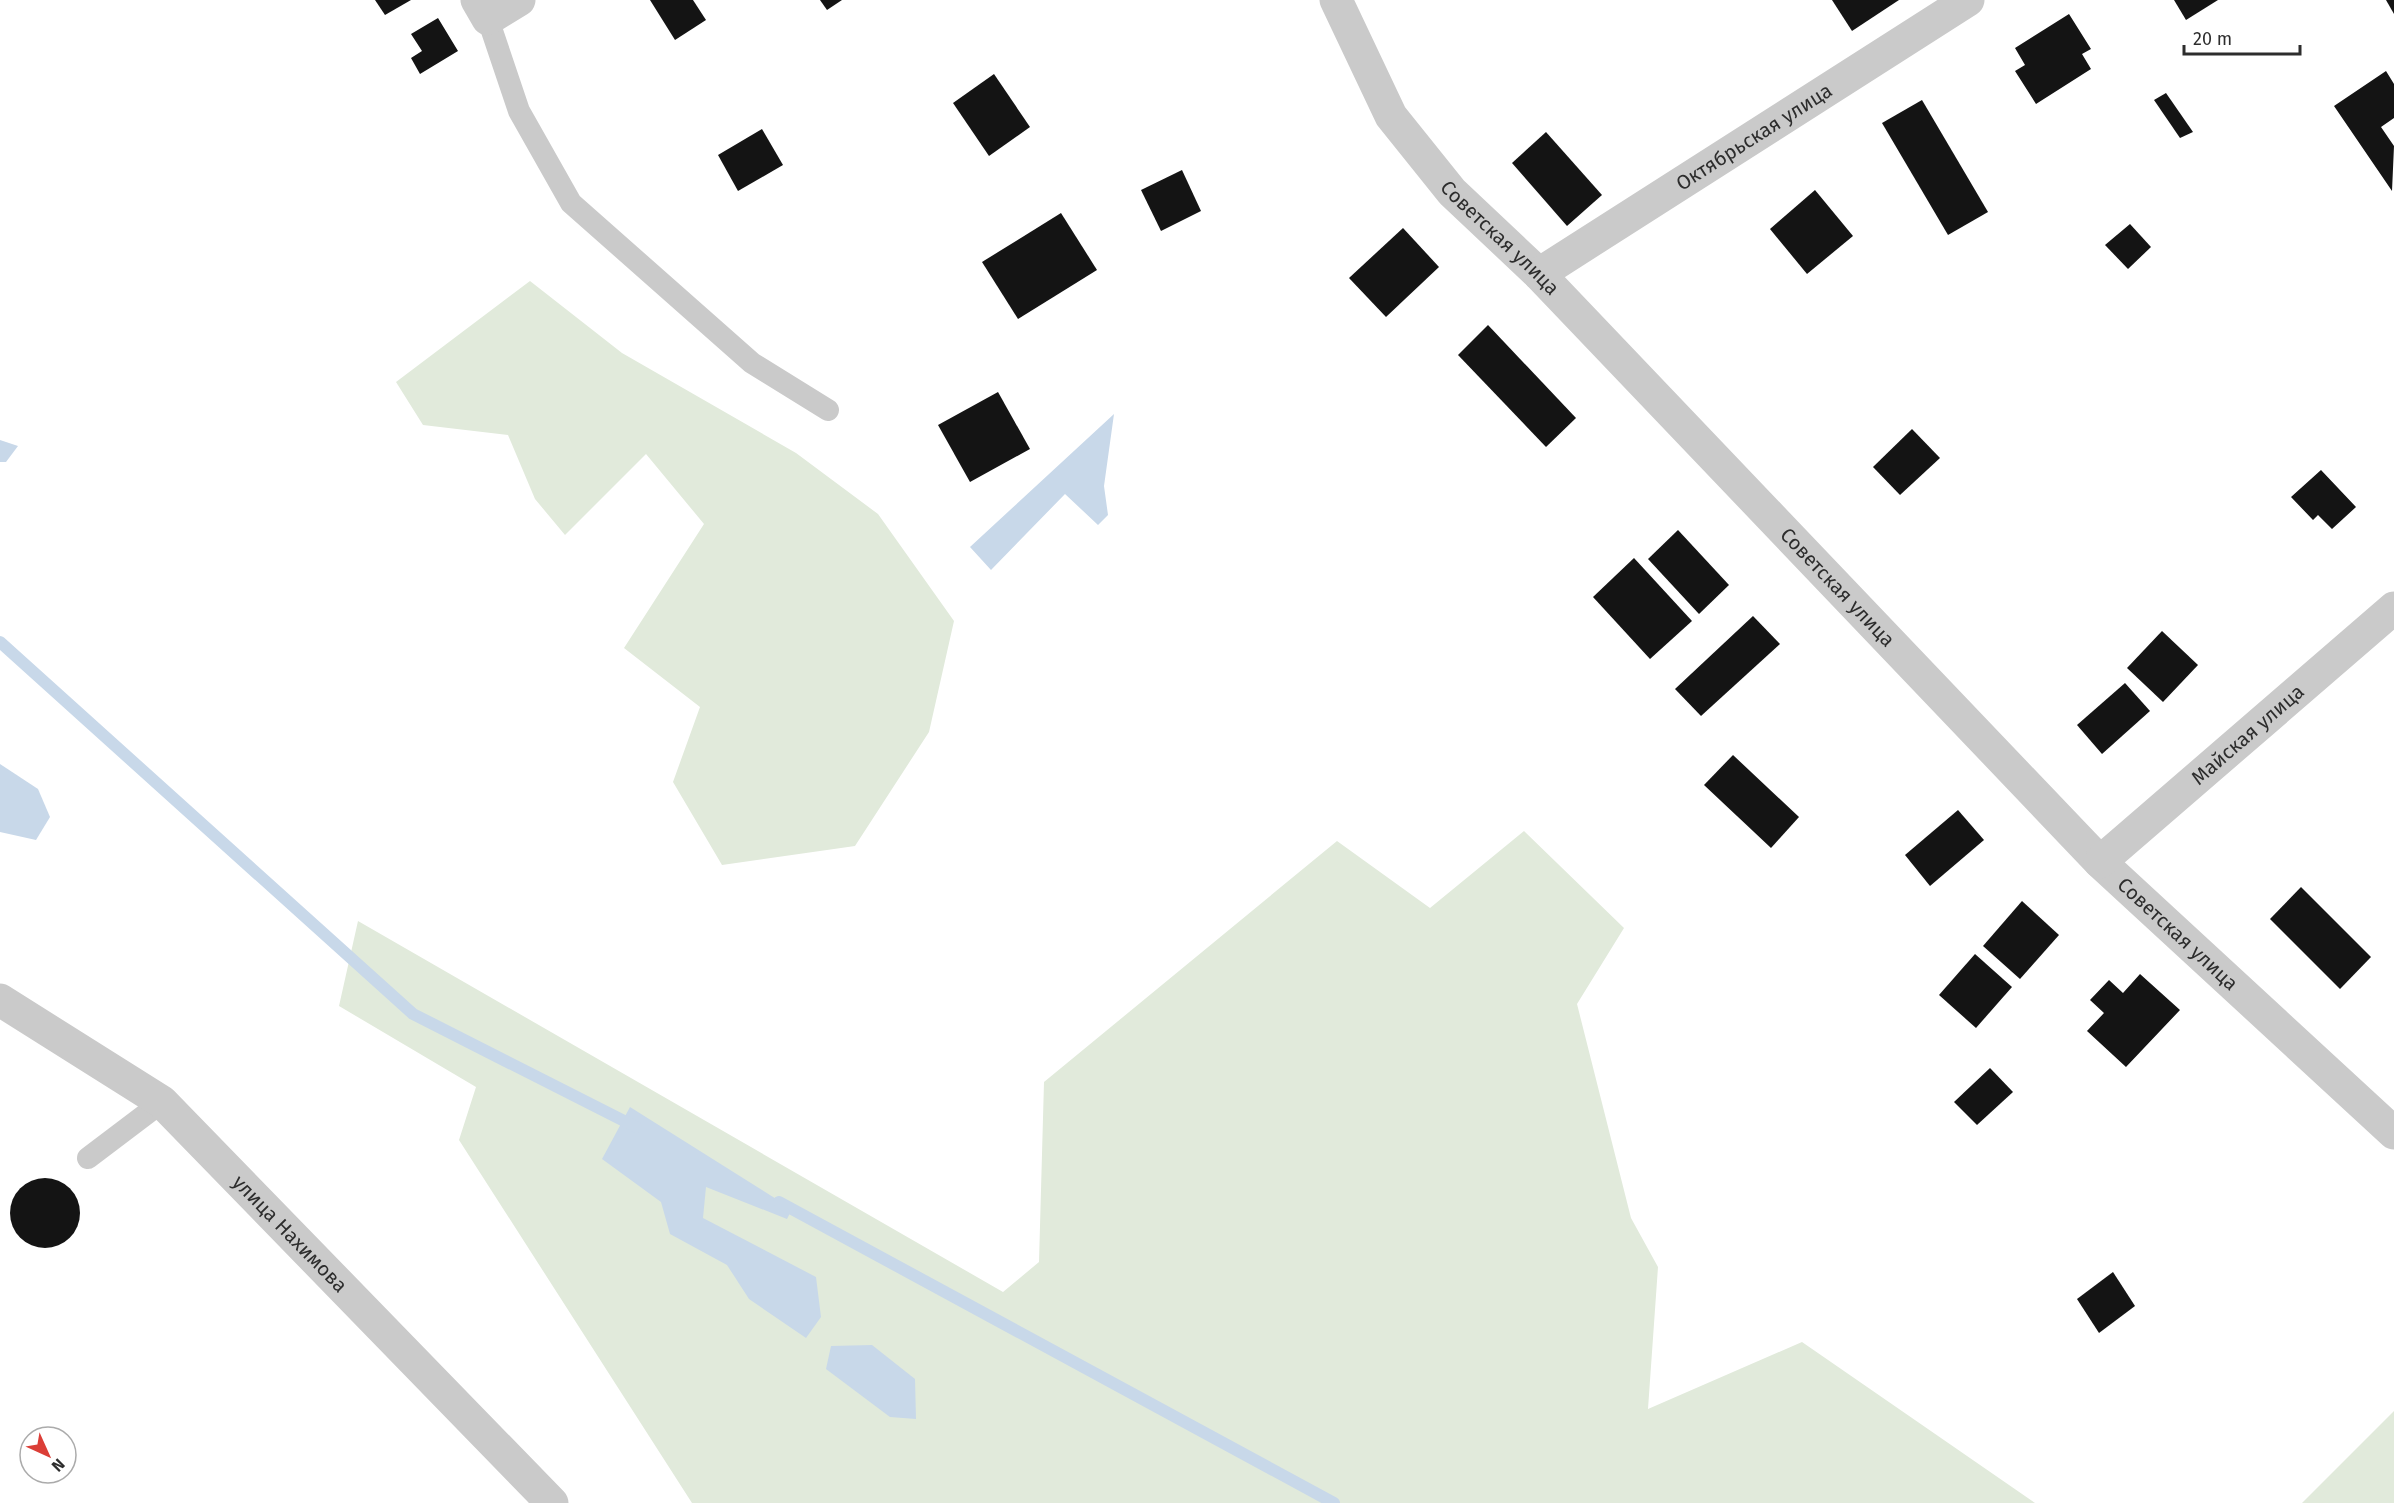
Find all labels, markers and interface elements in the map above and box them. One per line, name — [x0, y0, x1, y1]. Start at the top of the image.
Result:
scale bar — [2184, 18, 2300, 56]
text: 20 m — [2193, 28, 2232, 50]
street label: Октябрьская улица — [1671, 78, 1836, 195]
street label: Советская улица — [1435, 176, 1564, 300]
street label: Советская улица — [1775, 523, 1900, 651]
street label: Майская улица — [2186, 679, 2309, 790]
street label: Советская улица — [2113, 872, 2243, 995]
street label: улица Нахимова — [228, 1170, 352, 1297]
north arrow — [18, 1425, 78, 1485]
text: N — [48, 1455, 69, 1476]

